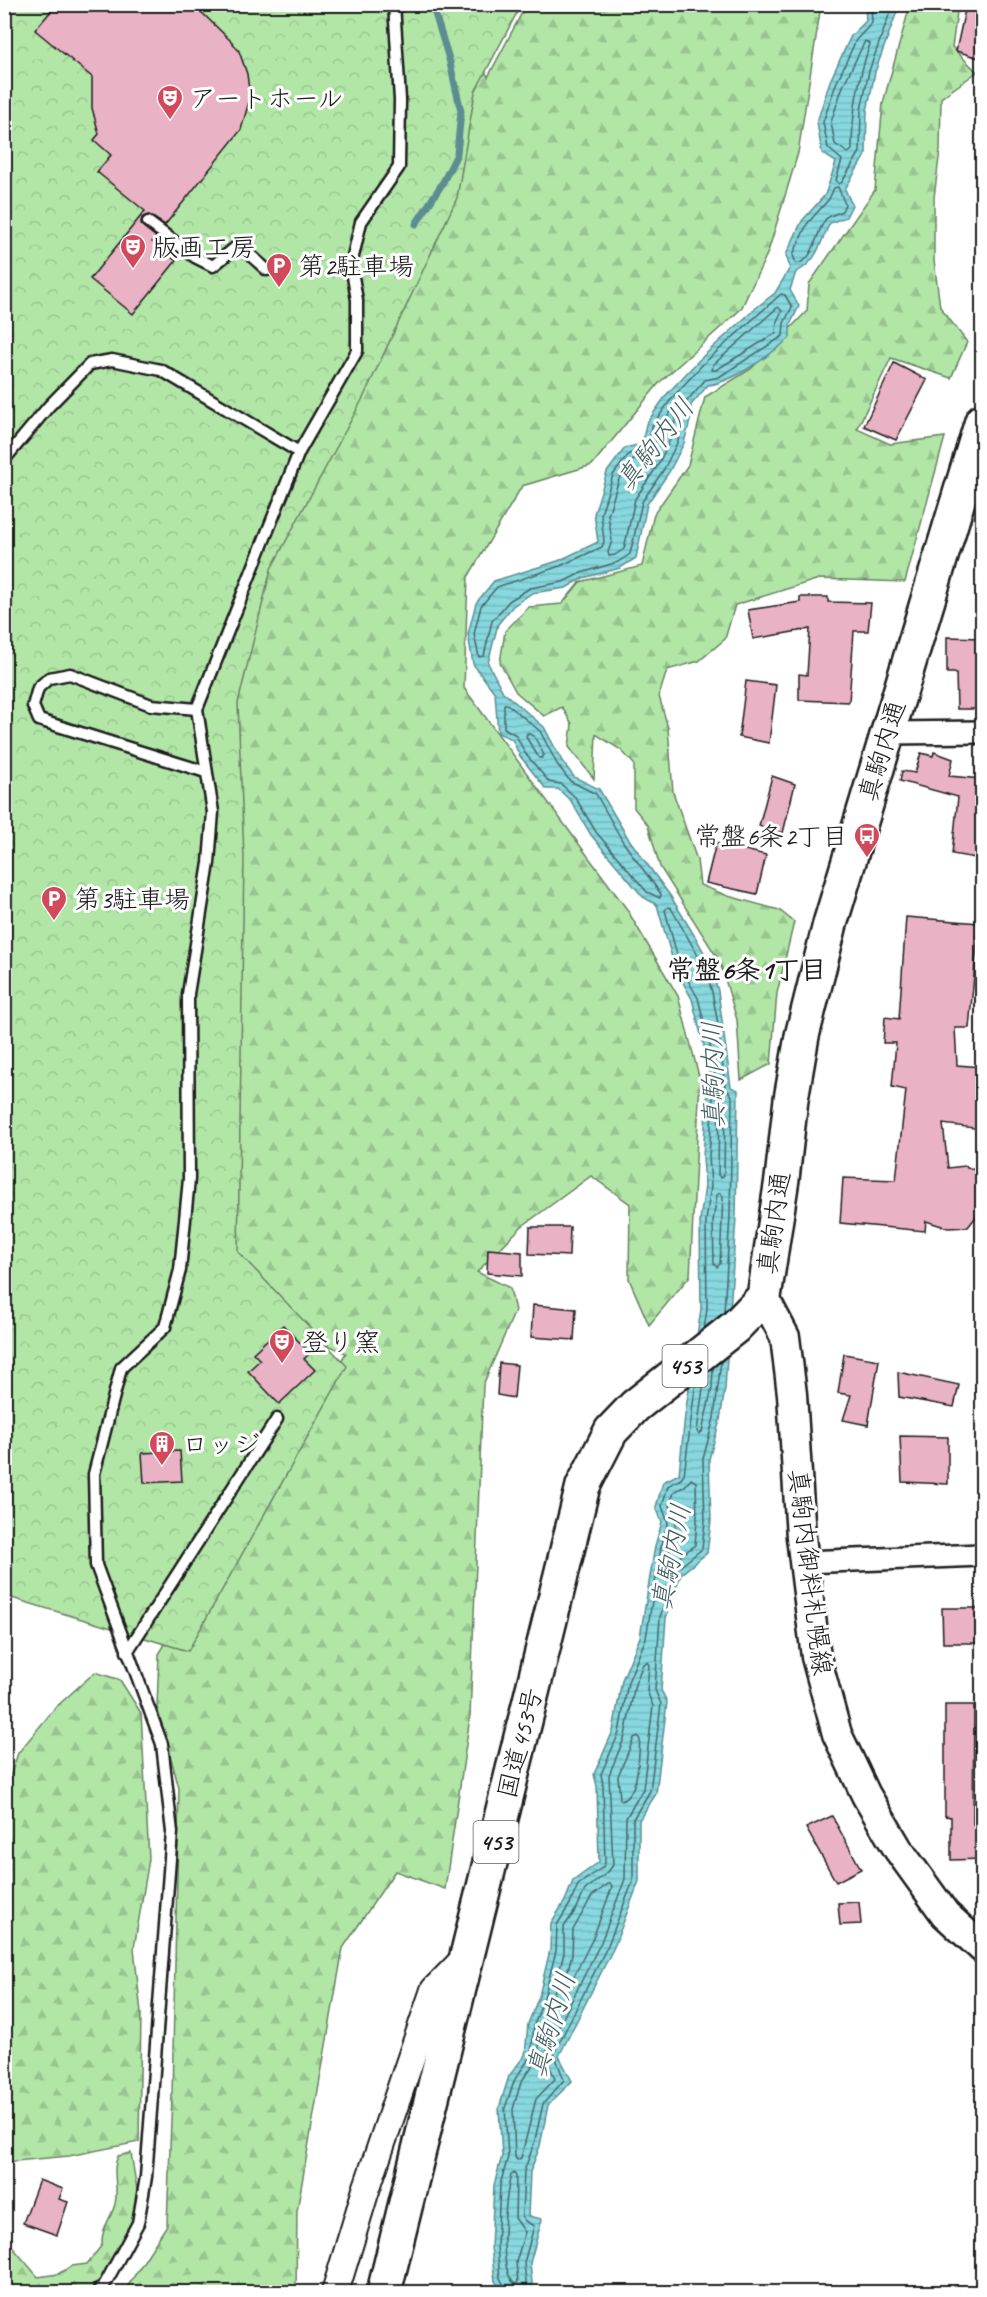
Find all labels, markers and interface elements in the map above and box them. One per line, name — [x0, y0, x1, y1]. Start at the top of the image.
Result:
place label: アートホール — [190, 82, 343, 115]
theatre icon: アートホール — [155, 83, 185, 121]
place label: 版画工房 — [152, 231, 256, 264]
theatre icon: 版画工房 — [118, 232, 148, 270]
place label: 第2駐車場 — [298, 250, 414, 283]
parking icon: 第2駐車場 — [264, 251, 294, 289]
water label: 真駒内川 — [608, 391, 702, 497]
street label: 真駒内通 — [851, 696, 913, 806]
place label: 常盤6条2丁目 — [695, 820, 848, 853]
bus stop icon: 常盤6条2丁目 — [852, 821, 882, 859]
place label: 第3駐車場 — [74, 883, 190, 916]
parking icon: 第3駐車場 — [39, 884, 69, 922]
district label: 常盤6条1丁目 — [667, 953, 827, 987]
water label: 真駒内川 — [695, 1021, 731, 1129]
street label: 真駒内通 — [750, 1169, 798, 1277]
place label: 登り窯 — [302, 1326, 380, 1359]
theatre icon: 登り窯 — [267, 1327, 297, 1365]
road number: 453 — [662, 1345, 708, 1387]
place label: ロッジ — [182, 1428, 260, 1461]
building icon: ロッジ — [147, 1429, 177, 1467]
street label: 真駒内御料札幌線 — [781, 1467, 839, 1677]
water label: 真駒内川 — [644, 1501, 698, 1613]
street label: 国道453号 — [490, 1684, 550, 1802]
road number: 453 — [474, 1821, 518, 1863]
water label: 真駒内川 — [519, 1968, 583, 2082]

